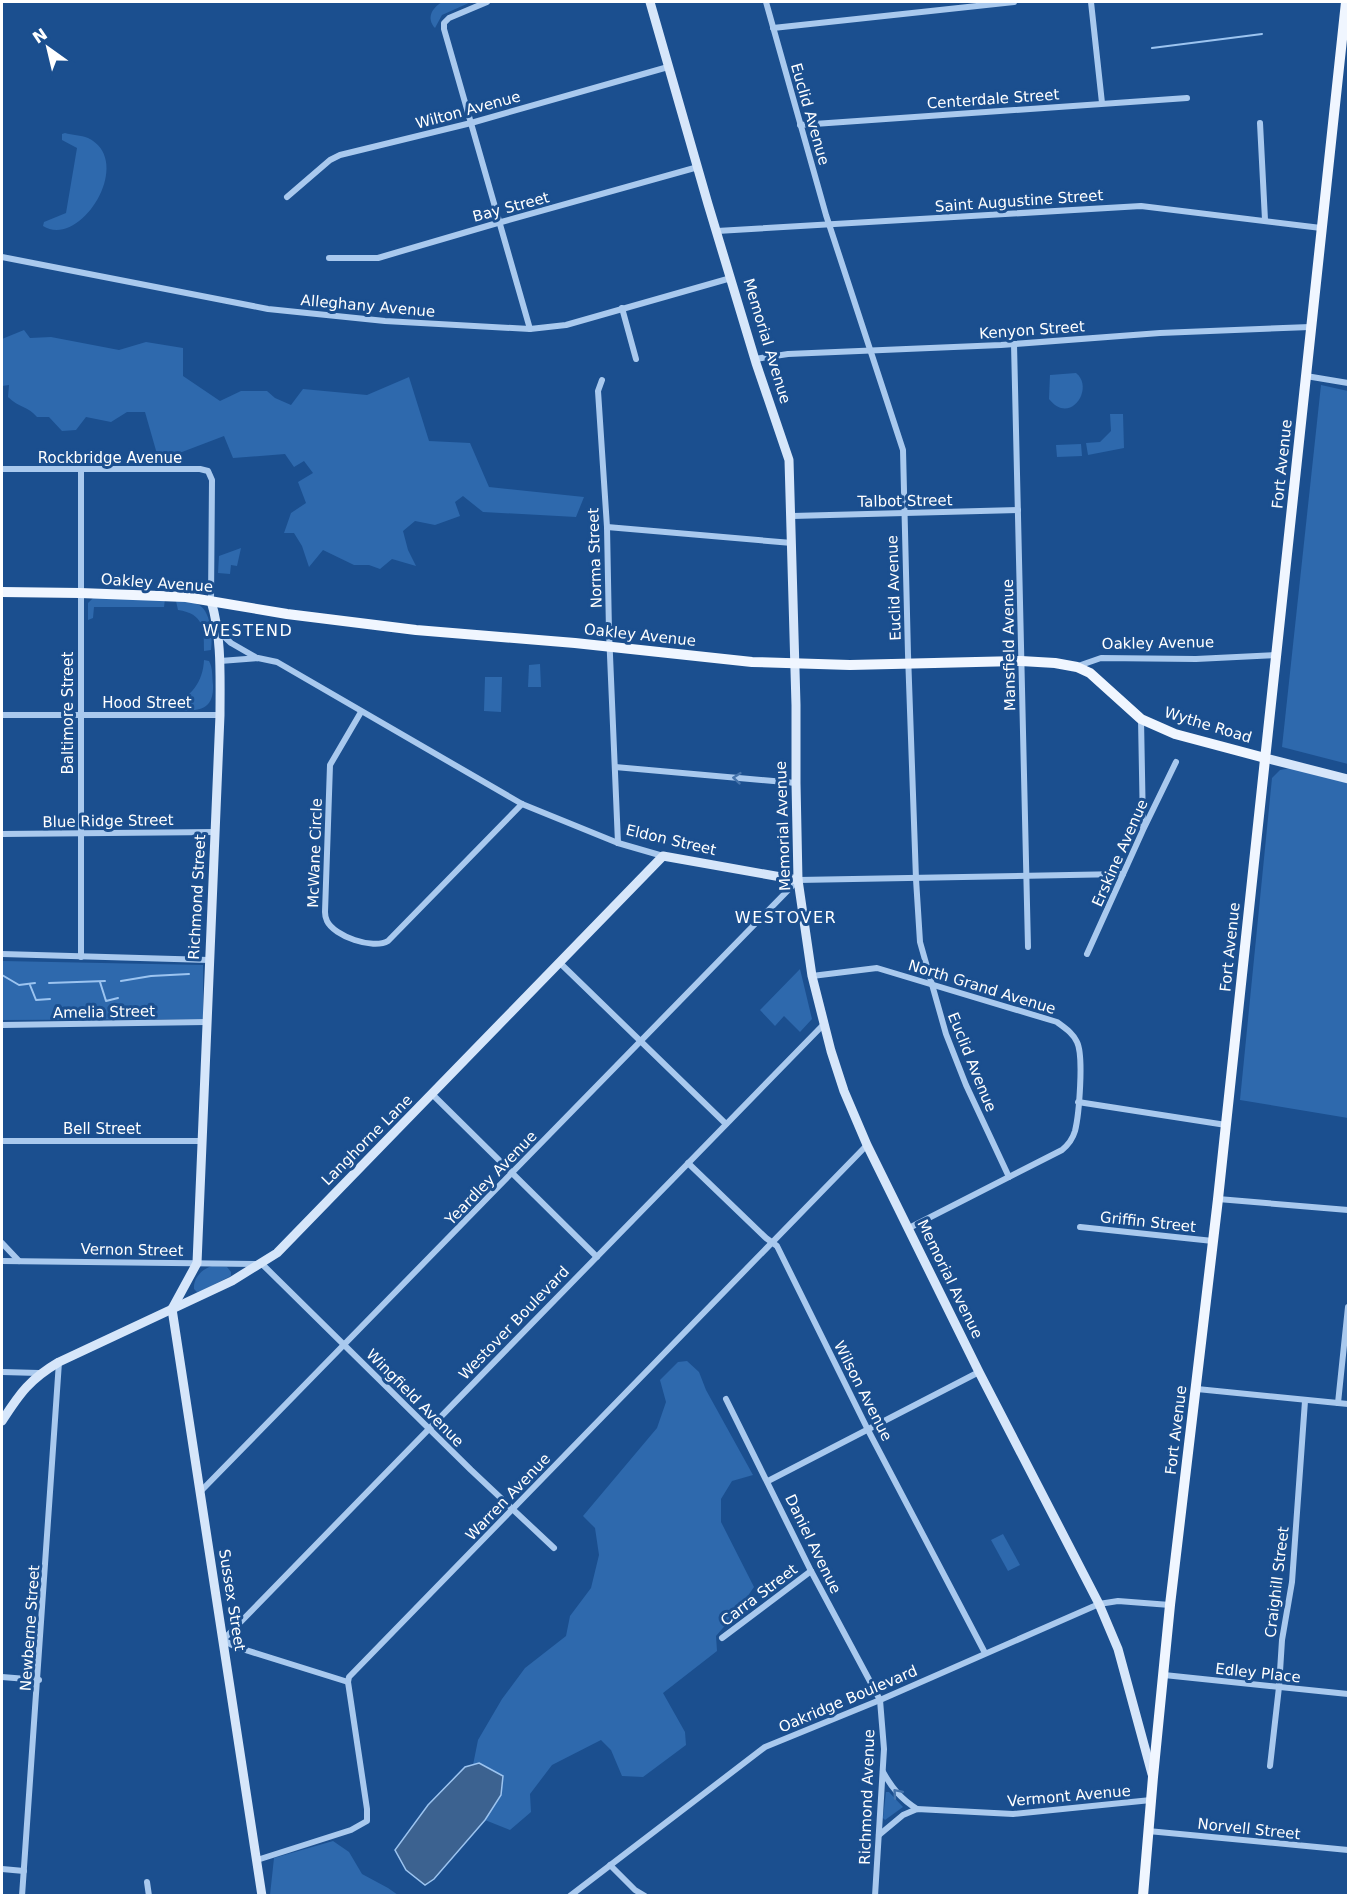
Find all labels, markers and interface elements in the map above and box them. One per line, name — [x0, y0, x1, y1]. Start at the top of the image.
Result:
north arrow — [18, 18, 78, 78]
text: N — [29, 24, 51, 48]
street label: Euclid Avenue — [787, 61, 833, 167]
street label: Centerdale Street — [926, 85, 1060, 113]
street label: Wilton Avenue — [414, 87, 522, 133]
street label: Saint Augustine Street — [934, 186, 1104, 216]
street label: Bay Street — [471, 188, 551, 226]
street label: Memorial Avenue — [739, 276, 795, 406]
street label: Alleghany Avenue — [300, 291, 436, 321]
street label: Kenyon Street — [979, 317, 1085, 343]
street label: Fort Avenue — [1268, 418, 1296, 510]
street label: Rockbridge Avenue — [38, 449, 182, 467]
street label: Talbot Street — [856, 491, 953, 511]
street label: Norma Street — [584, 507, 606, 609]
street label: Euclid Avenue — [883, 535, 905, 641]
street label: Oakley Avenue — [100, 570, 214, 596]
street label: Mansfield Avenue — [999, 579, 1019, 711]
street label: Oakley Avenue — [583, 620, 697, 650]
district label: WESTEND — [203, 621, 293, 640]
street label: Oakley Avenue — [1102, 633, 1214, 653]
street label: Baltimore Street — [59, 651, 77, 774]
street label: Hood Street — [102, 694, 192, 712]
street label: Wythe Road — [1162, 703, 1254, 747]
street label: Memorial Avenue — [772, 761, 794, 891]
one-way arrow — [733, 772, 742, 785]
street label: Erskine Avenue — [1088, 797, 1152, 909]
street label: McWane Circle — [304, 798, 326, 908]
street label: Blue Ridge Street — [42, 811, 174, 831]
street label: Eldon Street — [624, 821, 718, 859]
street label: Richmond Street — [185, 834, 209, 960]
street label: Fort Avenue — [1216, 901, 1244, 993]
district label: WESTOVER — [735, 908, 837, 927]
street label: North Grand Avenue — [906, 956, 1058, 1018]
street label: Amelia Street — [53, 1002, 155, 1022]
street label: Euclid Avenue — [944, 1010, 1000, 1114]
street label: Langhorne Lane — [318, 1091, 416, 1189]
street label: Bell Street — [63, 1120, 141, 1138]
street label: Yeardley Avenue — [441, 1127, 540, 1229]
street label: Griffin Street — [1099, 1208, 1197, 1236]
street label: Memorial Avenue — [913, 1217, 987, 1341]
street label: Vernon Street — [80, 1240, 184, 1260]
street label: Westover Boulevard — [455, 1262, 573, 1384]
street label: Wilson Avenue — [830, 1338, 896, 1444]
street label: Wingfield Avenue — [362, 1345, 468, 1451]
street label: Fort Avenue — [1162, 1384, 1190, 1476]
street label: Warren Avenue — [462, 1450, 554, 1544]
street label: Daniel Avenue — [781, 1491, 845, 1597]
street label: Craighill Street — [1261, 1525, 1293, 1639]
street label: Sussex Street — [215, 1548, 249, 1652]
street label: Carra Street — [717, 1560, 801, 1630]
street label: Newberne Street — [17, 1564, 43, 1692]
street label: Edley Place — [1214, 1660, 1302, 1686]
street label: Oakridge Boulevard — [776, 1662, 920, 1736]
street label: Richmond Avenue — [856, 1729, 878, 1865]
street label: Vermont Avenue — [1006, 1782, 1132, 1810]
one-way arrow — [893, 1789, 904, 1800]
street label: Norvell Street — [1197, 1815, 1301, 1843]

